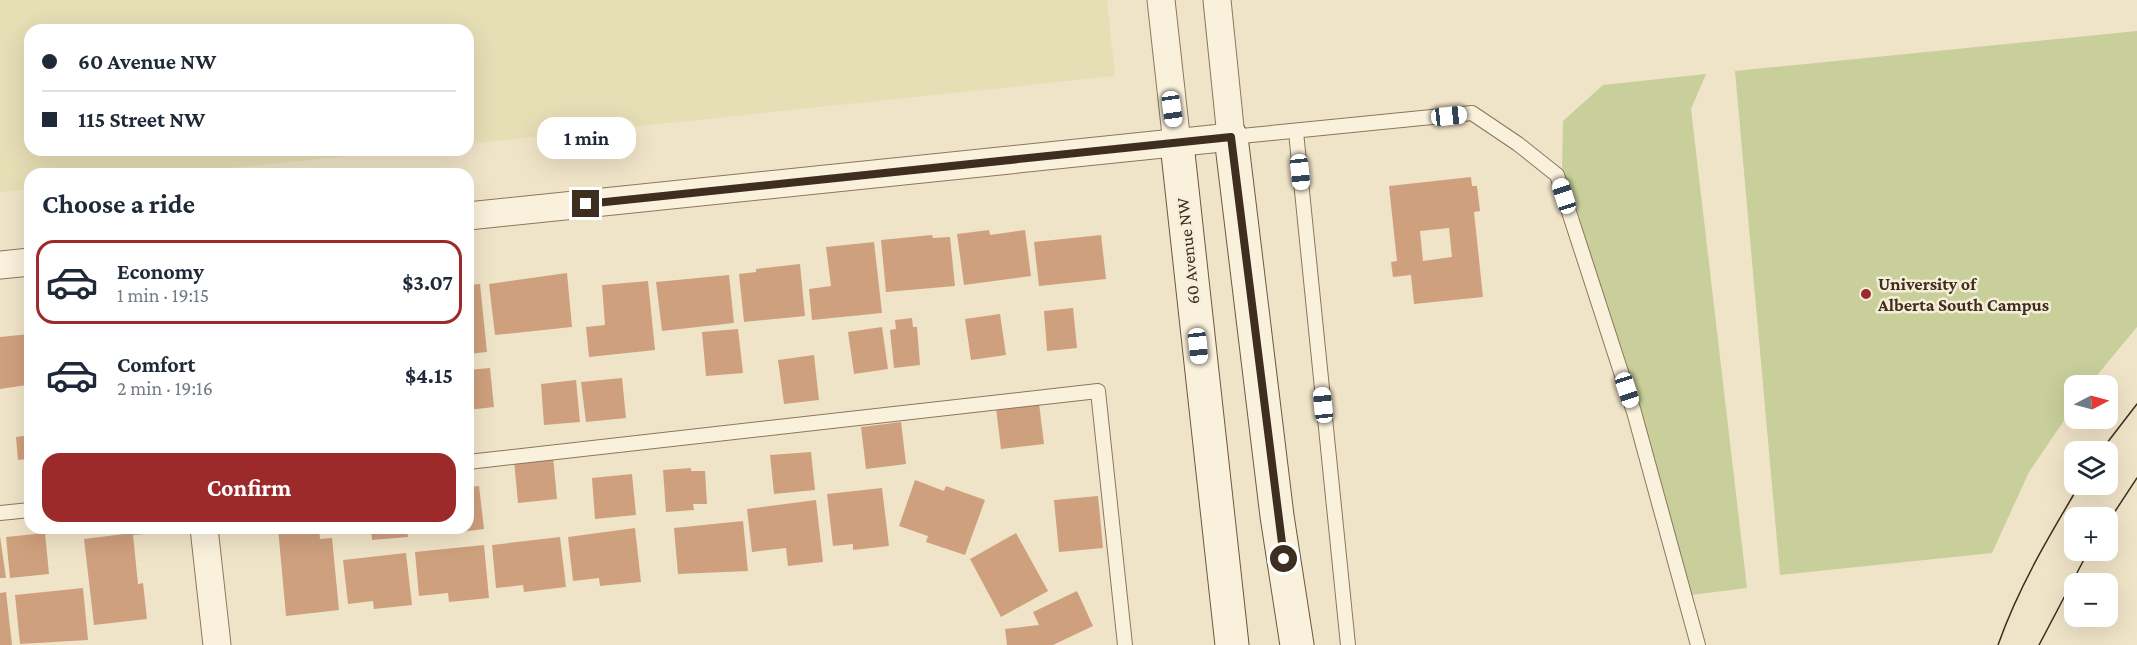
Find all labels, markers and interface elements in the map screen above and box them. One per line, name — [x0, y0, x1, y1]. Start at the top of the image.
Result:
text: 60 Avenue NW — [78, 49, 216, 74]
car — [1161, 90, 1183, 128]
car — [1430, 105, 1468, 127]
text: 115 Street NW — [78, 107, 205, 132]
callout: 1 min — [536, 117, 636, 159]
text: 1 min — [564, 127, 609, 149]
car — [1289, 153, 1311, 191]
car — [1550, 176, 1578, 216]
text: Choose a ride — [42, 189, 195, 219]
route end — [572, 190, 599, 217]
street label: 60 Avenue NW — [1172, 196, 1204, 305]
icon: car — [45, 255, 99, 309]
text: Economy — [117, 259, 204, 284]
text: $3.07 — [402, 270, 453, 295]
place label: University of Alberta South Campus — [1877, 274, 2049, 315]
text: 1 min · 19:15 — [117, 284, 209, 306]
marker: University of Alberta South Campus — [1859, 287, 1873, 301]
car — [1187, 327, 1209, 365]
icon: car — [45, 348, 99, 402]
text: Comfort — [117, 352, 195, 377]
text: $4.15 — [405, 363, 453, 388]
car — [1613, 370, 1641, 410]
north arrow — [2064, 375, 2118, 429]
map controls — [2064, 375, 2118, 627]
text: 2 min · 19:16 — [117, 377, 213, 399]
car — [1312, 386, 1334, 424]
button: layers — [2064, 441, 2118, 495]
button: Confirm — [42, 453, 456, 522]
button: + — [2064, 507, 2118, 561]
route start — [1270, 545, 1297, 572]
button: − — [2064, 573, 2118, 627]

